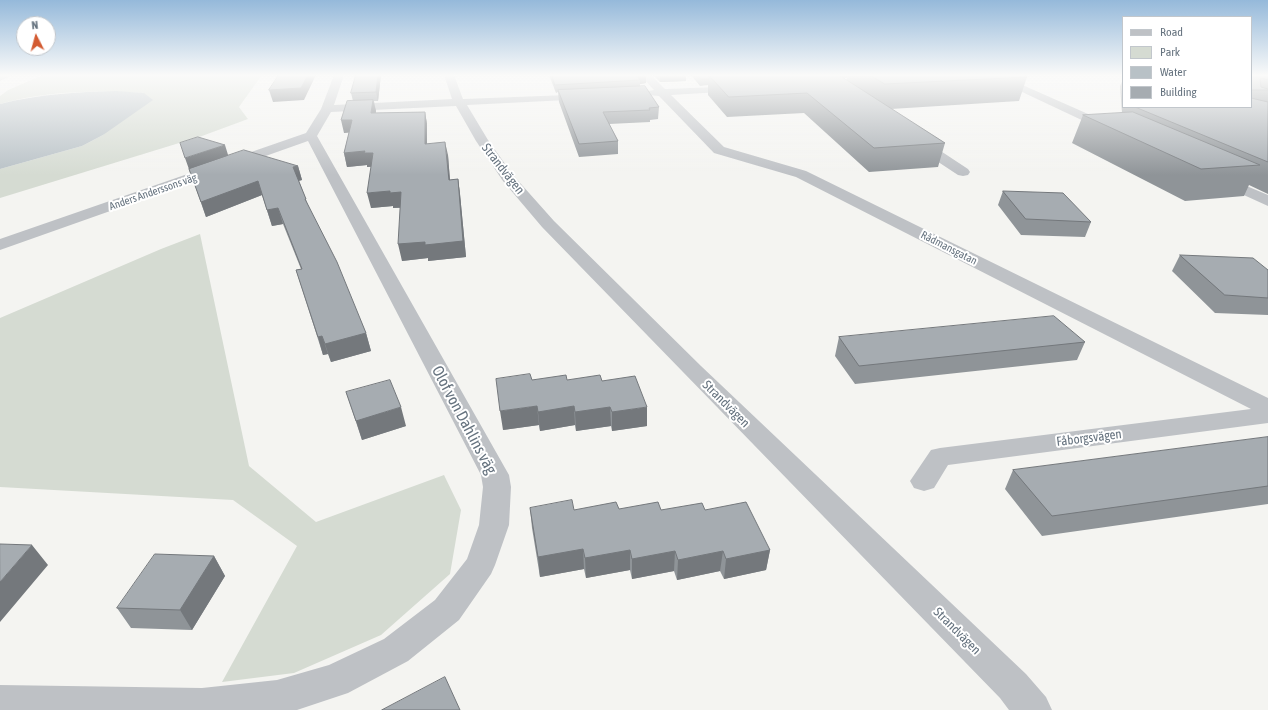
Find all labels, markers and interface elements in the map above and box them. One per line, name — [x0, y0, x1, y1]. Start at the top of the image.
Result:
north arrow — [16, 16, 56, 56]
legend — [1122, 16, 1252, 108]
text: N — [31, 19, 39, 31]
text: Road — [1160, 25, 1183, 39]
text: Park — [1160, 45, 1180, 59]
text: Water — [1160, 65, 1186, 79]
text: Building — [1160, 85, 1197, 99]
street label: Strandvägen — [478, 141, 528, 197]
street label: Anders Anderssons väg — [108, 171, 198, 213]
street label: Rådmansgatan — [919, 228, 979, 268]
street label: Olof von Dahlins väg — [427, 363, 501, 477]
street label: Strandvägen — [699, 377, 753, 431]
street label: Fåborgsvägen — [1055, 426, 1123, 450]
street label: Strandvägen — [930, 604, 984, 658]

